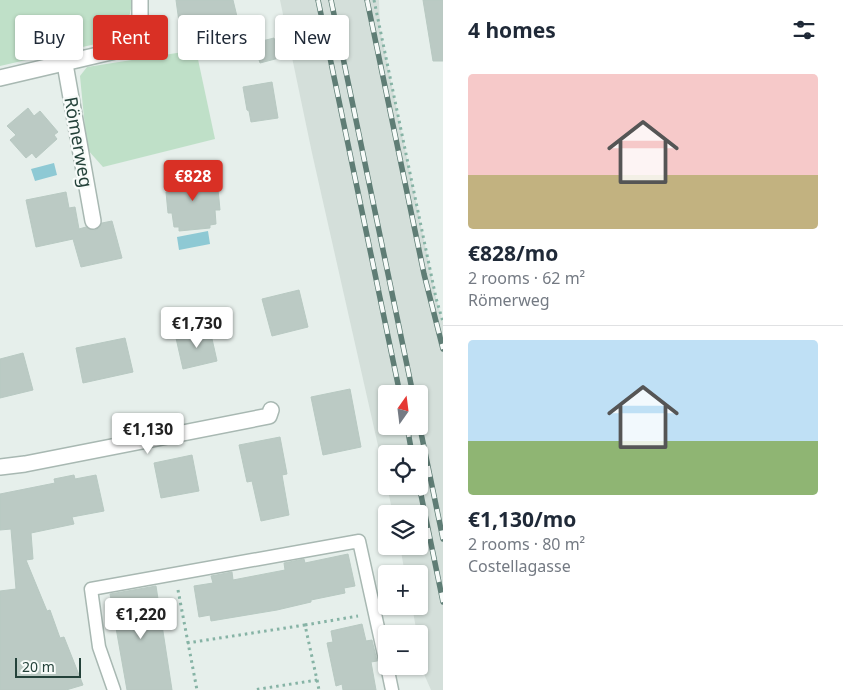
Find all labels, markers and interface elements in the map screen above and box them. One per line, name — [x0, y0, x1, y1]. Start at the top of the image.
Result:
chip: Buy — [15, 15, 83, 60]
chip: Rent — [93, 15, 168, 60]
chip: Filters — [178, 15, 265, 60]
chip: New — [275, 15, 349, 60]
text: 4 homes — [468, 16, 556, 44]
icon: filters — [790, 16, 818, 44]
street label: Römerweg — [59, 95, 99, 189]
icon: home — [598, 107, 688, 197]
pin: €828 — [163, 160, 223, 202]
text: €828 — [175, 165, 211, 187]
text: €828/mo — [468, 239, 558, 267]
text: 2 rooms · 62 m² — [468, 267, 585, 289]
text: Römerweg — [468, 289, 550, 311]
pin: €1,730 — [156, 306, 238, 349]
text: €1,730 — [172, 312, 222, 334]
icon: home — [598, 372, 688, 462]
north arrow — [378, 385, 428, 435]
map controls — [378, 385, 428, 675]
pin: €1,130 — [107, 412, 189, 455]
text: €1,130 — [123, 418, 173, 440]
button: locate — [378, 445, 428, 495]
button: layers — [378, 505, 428, 555]
text: €1,130/mo — [468, 505, 576, 533]
text: 2 rooms · 80 m² — [468, 533, 585, 555]
text: Costellagasse — [468, 555, 571, 577]
button: + — [378, 565, 428, 615]
pin: €1,220 — [100, 598, 182, 640]
text: €1,220 — [116, 603, 166, 625]
button: − — [378, 625, 428, 675]
scale bar — [15, 655, 81, 678]
text: 20 m — [22, 657, 55, 676]

